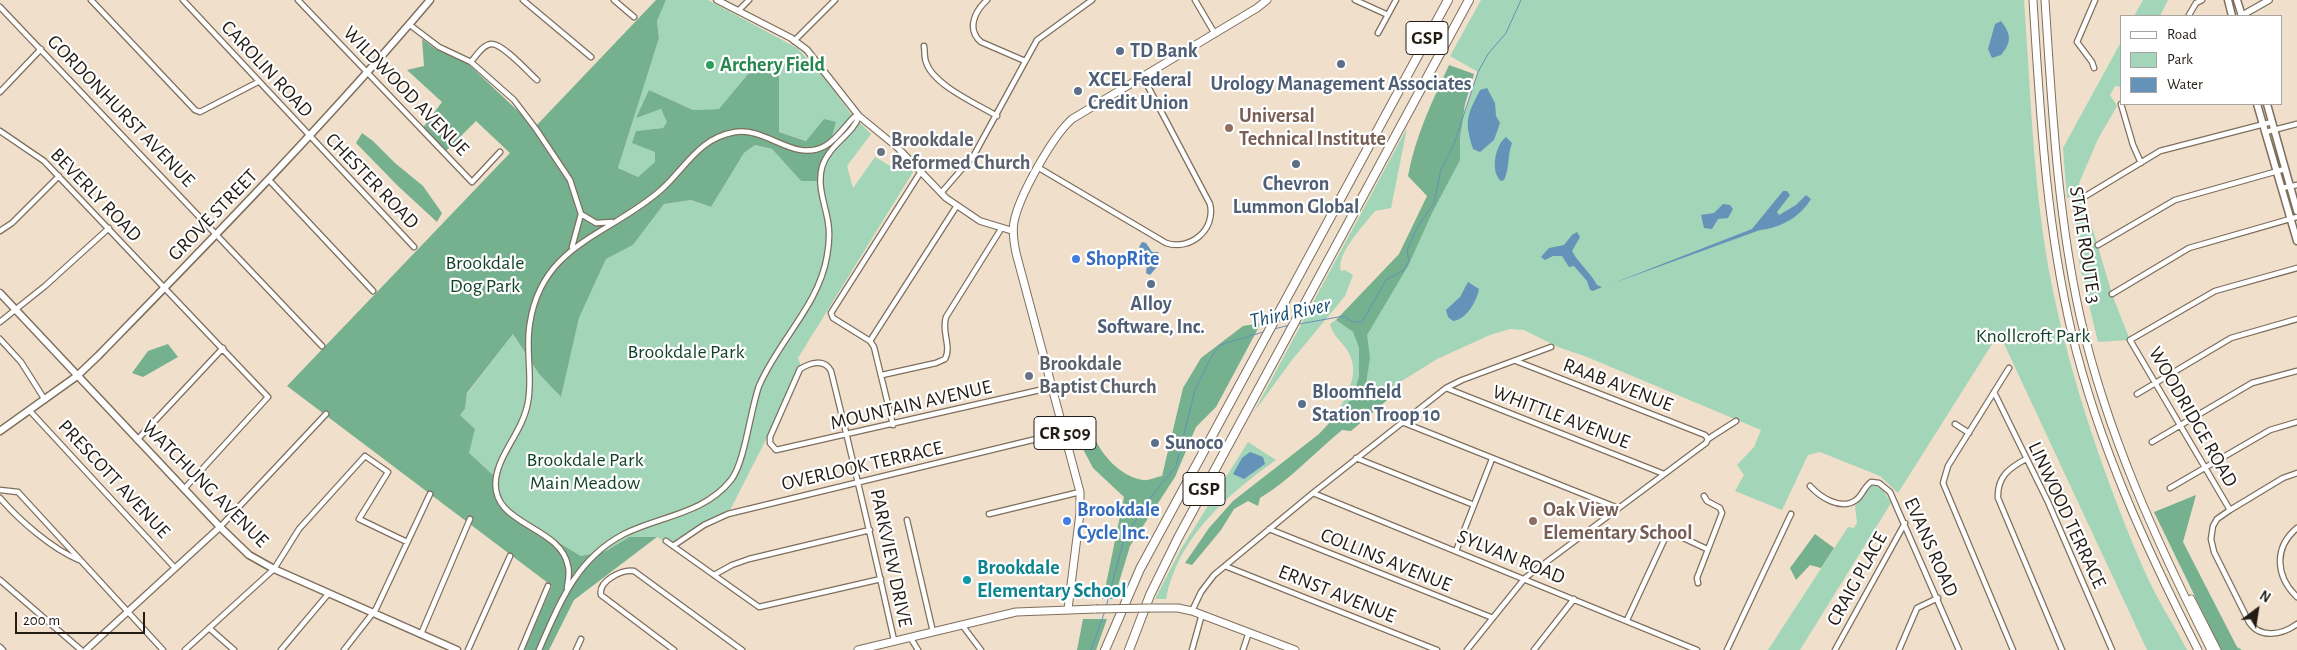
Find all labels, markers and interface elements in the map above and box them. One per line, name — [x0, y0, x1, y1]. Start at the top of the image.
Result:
street label: CAROLIN ROAD — [216, 15, 318, 123]
legend — [2120, 15, 2282, 105]
street label: WILDWOOD AVENUE — [338, 21, 474, 161]
road number: GSP — [1406, 22, 1448, 54]
text: Road — [2167, 27, 2197, 42]
street label: GORDONHURST AVENUE — [42, 30, 200, 192]
place label: TD Bank — [1130, 39, 1198, 63]
marker: TD Bank — [1114, 45, 1126, 57]
text: Park — [2167, 52, 2193, 67]
place label: Archery Field — [720, 53, 825, 77]
marker: Urology Management Associates — [1335, 58, 1347, 70]
marker: Archery Field — [704, 59, 716, 71]
place label: XCEL Federal Credit Union — [1088, 68, 1192, 115]
place label: Urology Management Associates — [1211, 72, 1471, 96]
text: Water — [2167, 77, 2203, 92]
marker: XCEL Federal Credit Union — [1072, 85, 1084, 97]
place label: Universal Technical Institute — [1239, 104, 1386, 151]
marker: Universal Technical Institute — [1223, 122, 1235, 134]
street label: CHESTER ROAD — [320, 128, 424, 234]
place label: Brookdale Reformed Church — [891, 128, 1030, 175]
street label: BEVERLY ROAD — [45, 143, 147, 247]
marker: Brookdale Reformed Church — [875, 146, 887, 158]
marker: Chevron Lummon Global — [1290, 158, 1302, 170]
street label: GROVE STREET — [163, 164, 263, 266]
place label: Chevron Lummon Global — [1233, 172, 1359, 219]
street label: STATE ROUTE 3 — [2064, 185, 2106, 305]
place label: ShopRite — [1086, 247, 1159, 271]
park label: Brookdale Dog Park — [445, 251, 525, 298]
marker: ShopRite — [1070, 253, 1082, 265]
marker: Alloy Software, Inc. — [1145, 278, 1157, 290]
place label: Alloy Software, Inc. — [1097, 292, 1205, 339]
water label: Third River — [1247, 292, 1333, 334]
park label: Knollcroft Park — [1976, 324, 2090, 348]
park label: Brookdale Park — [628, 340, 744, 364]
street label: WOODRIDGE ROAD — [2143, 343, 2243, 491]
place label: Brookdale Baptist Church — [1039, 352, 1157, 399]
street label: RAAB AVENUE — [1559, 353, 1677, 417]
marker: Brookdale Baptist Church — [1023, 370, 1035, 382]
street label: MOUNTAIN AVENUE — [828, 375, 994, 435]
place label: Bloomfield Station Troop 10 — [1312, 380, 1440, 427]
street label: WHITTLE AVENUE — [1489, 380, 1633, 454]
marker: Bloomfield Station Troop 10 — [1296, 398, 1308, 410]
street label: PRESCOTT AVENUE — [53, 415, 175, 543]
street label: WATCHUNG AVENUE — [136, 415, 274, 553]
road number: CR 509 — [1034, 416, 1096, 449]
place label: Sunoco — [1165, 431, 1223, 455]
street label: OVERLOOK TERRACE — [779, 436, 945, 496]
marker: Sunoco — [1149, 437, 1161, 449]
street label: LINWOOD TERRACE — [2023, 438, 2111, 592]
park label: Brookdale Park Main Meadow — [527, 448, 643, 495]
road number: GSP — [1183, 472, 1225, 506]
street label: PARKVIEW DRIVE — [865, 487, 917, 629]
street label: EVANS ROAD — [1898, 494, 1964, 600]
place label: Brookdale Cycle Inc. — [1077, 498, 1160, 545]
place label: Oak View Elementary School — [1543, 498, 1692, 545]
marker: Brookdale Cycle Inc. — [1061, 515, 1073, 527]
marker: Oak View Elementary School — [1527, 515, 1539, 527]
street label: COLLINS AVENUE — [1317, 523, 1455, 597]
street label: SYLVAN ROAD — [1453, 524, 1569, 590]
street label: CRAIG PLACE — [1821, 528, 1893, 630]
place label: Brookdale Elementary School — [977, 556, 1126, 603]
street label: ERNST AVENUE — [1275, 560, 1399, 628]
marker: Brookdale Elementary School — [961, 574, 973, 586]
north arrow — [2232, 585, 2282, 635]
text: N — [2257, 589, 2272, 606]
scale bar — [18, 602, 148, 634]
text: 200 m — [23, 613, 60, 628]

